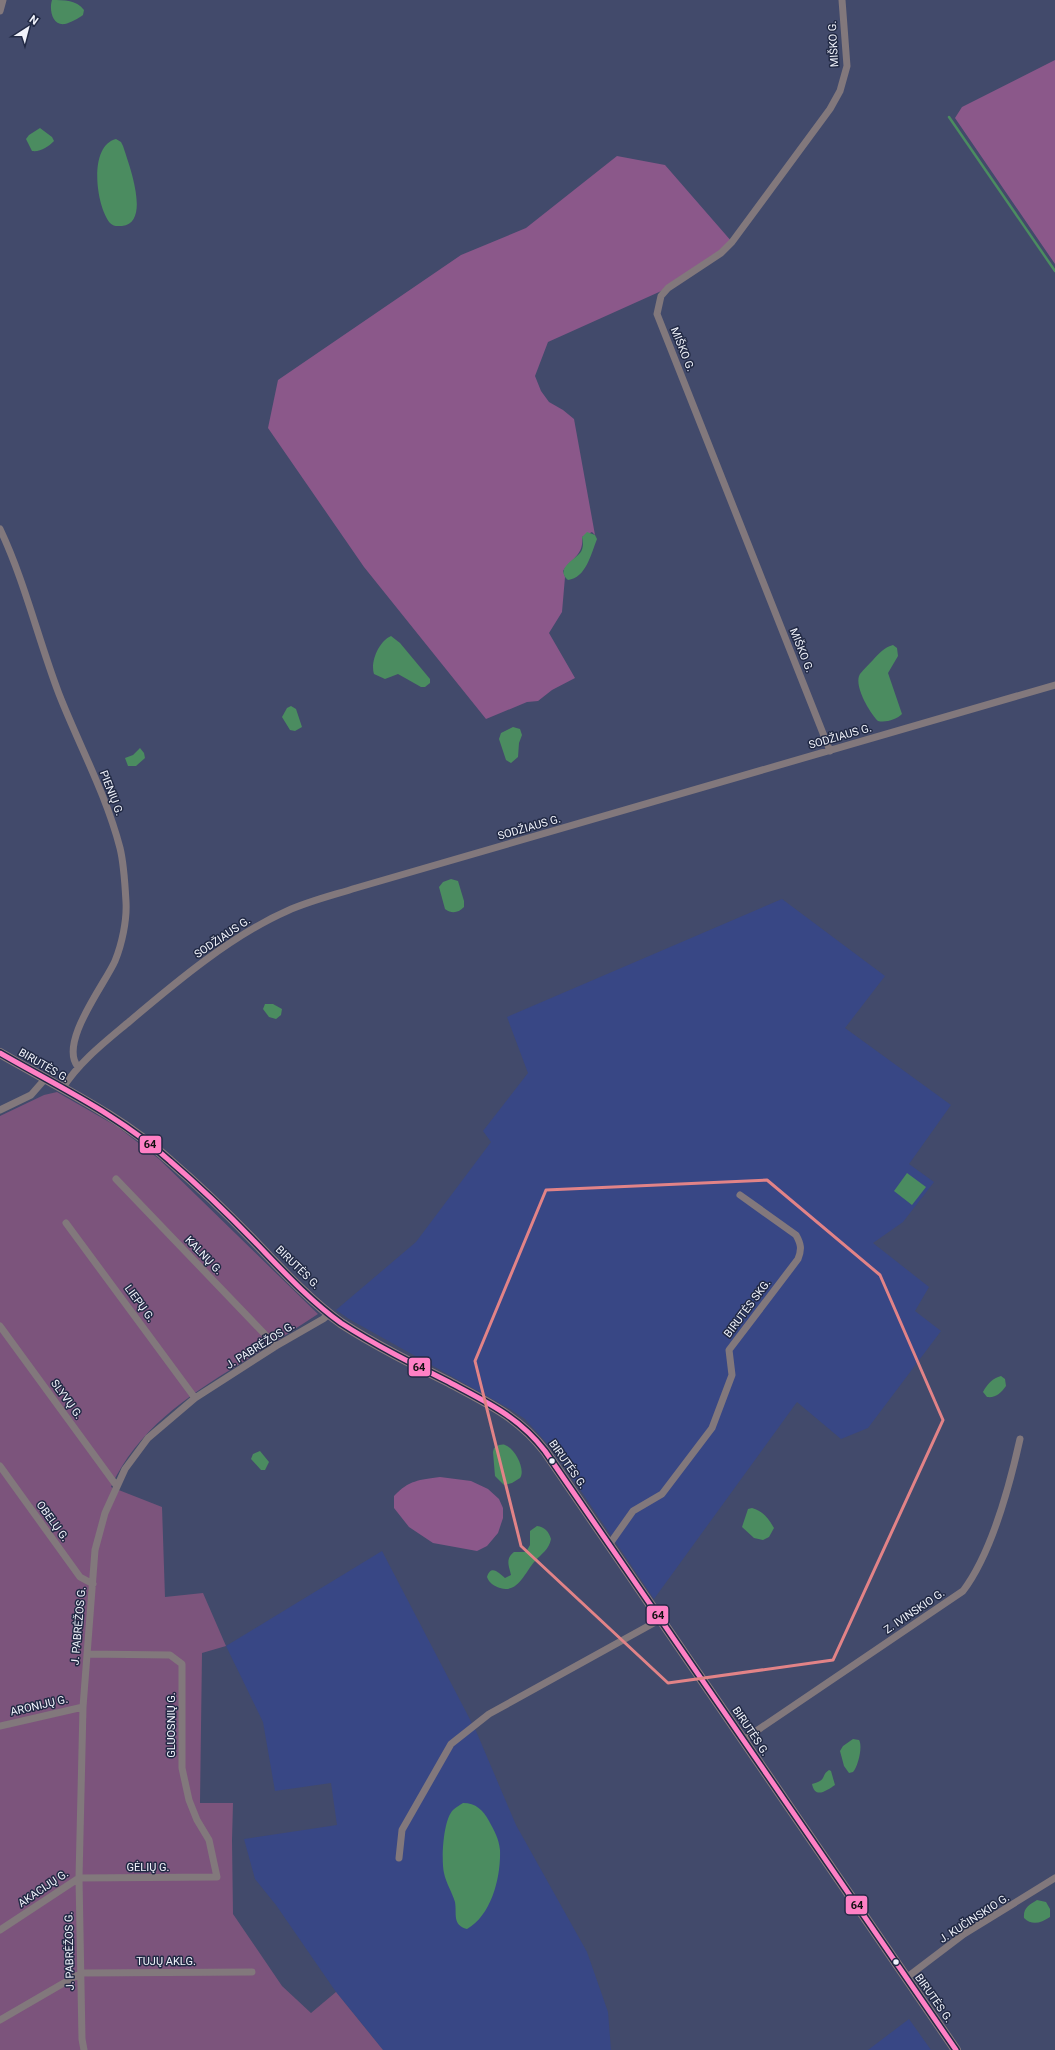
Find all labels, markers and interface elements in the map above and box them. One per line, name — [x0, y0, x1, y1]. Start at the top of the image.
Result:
north arrow — [8, 8, 48, 48]
text: N — [27, 13, 41, 28]
street label: MIŠKO G. — [826, 20, 841, 68]
street label: MIŠKO G. — [668, 325, 697, 373]
street label: MIŠKO G. — [787, 626, 816, 674]
street label: SODŽIAUS G. — [807, 721, 873, 752]
street label: PIENIŲ G. — [97, 769, 126, 818]
street label: SODŽIAUS G. — [496, 812, 562, 843]
street label: SODŽIAUS G. — [192, 914, 253, 961]
street label: BIRUTĖS G. — [16, 1046, 71, 1085]
line badge: 64 — [139, 1135, 162, 1154]
text: 64 — [144, 1138, 157, 1151]
street label: KALNŲ G. — [182, 1234, 225, 1277]
street label: BIRUTĖS G. — [273, 1243, 322, 1292]
street label: BIRUTĖS SKG. — [721, 1277, 774, 1340]
street label: LIEPŲ G. — [122, 1282, 157, 1324]
street label: J. PABRĖŽOS G. — [223, 1319, 297, 1372]
line badge: 64 — [408, 1357, 431, 1377]
text: 64 — [413, 1361, 426, 1374]
street label: SLYVŲ G. — [48, 1377, 85, 1421]
street label: BIRUTĖS G. — [546, 1438, 589, 1491]
unlabelled marker — [547, 1456, 557, 1466]
street label: OBELŲ G. — [34, 1499, 72, 1544]
street label: J. PABRĖŽOS G. — [69, 1586, 88, 1666]
street label: Z. IVINSKIO G. — [882, 1586, 947, 1636]
line badge: 64 — [646, 1605, 669, 1625]
text: 64 — [652, 1609, 665, 1622]
street label: GLUOSNIŲ G. — [165, 1692, 178, 1758]
street label: ARONIJŲ G. — [9, 1693, 69, 1718]
street label: BIRUTĖS G. — [729, 1704, 772, 1758]
street label: GĖLIŲ G. — [127, 1861, 170, 1874]
street label: AKACIJŲ G. — [16, 1867, 71, 1910]
street label: J. KUČINSKIO G. — [936, 1890, 1012, 1946]
line badge: 64 — [845, 1895, 868, 1915]
text: 64 — [851, 1899, 864, 1912]
street label: J. PABRĖŽOS G. — [62, 1911, 77, 1990]
street label: TUJŲ AKLG. — [136, 1955, 196, 1968]
unlabelled marker — [891, 1957, 901, 1967]
street label: BIRUTĖS G. — [912, 1972, 955, 2025]

